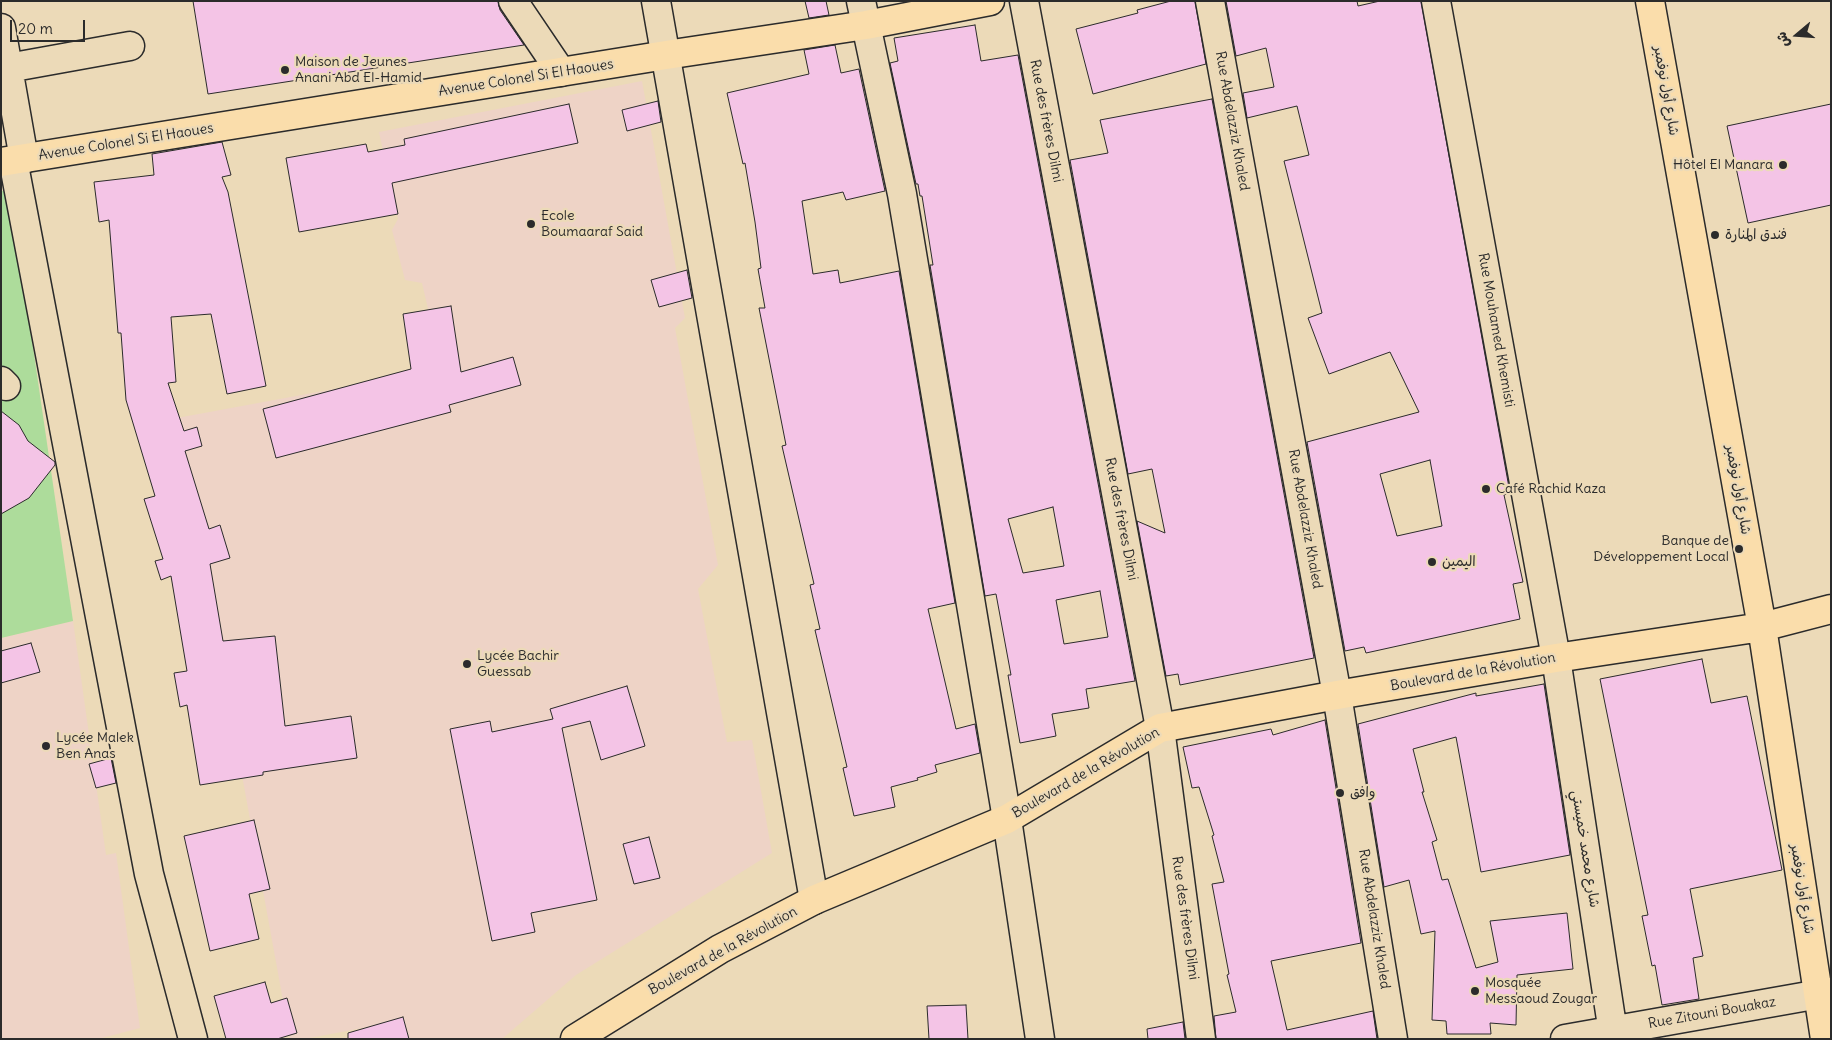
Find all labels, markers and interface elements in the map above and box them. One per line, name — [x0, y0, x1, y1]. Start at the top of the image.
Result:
scale bar — [12, 10, 88, 42]
north arrow — [1772, 10, 1822, 60]
text: 20 m — [18, 19, 53, 38]
text: ش — [1772, 30, 1794, 50]
street label: شارع أول نوفمبر — [1650, 45, 1682, 137]
street label: Rue Abdelazziz Khaled — [1211, 50, 1253, 192]
place label: Maison de Jeunes Anani Abd El-Hamid — [295, 54, 422, 86]
street label: Avenue Colonel Si El Haoues — [437, 56, 615, 100]
street label: Rue des frères Dilmi — [1026, 58, 1066, 184]
marker: Maison de Jeunes Anani Abd El-Hamid — [279, 64, 291, 76]
street label: Avenue Colonel Si El Haoues — [37, 120, 215, 164]
place label: Hôtel El Manara — [1673, 157, 1773, 173]
marker: Hôtel El Manara — [1777, 159, 1789, 171]
place label: Ecole Boumaaraf Said — [541, 208, 643, 240]
marker: Ecole Boumaaraf Said — [525, 218, 537, 230]
place label: فندق المنارة — [1725, 227, 1787, 243]
marker: فندق المنارة — [1709, 229, 1721, 241]
street label: Rue Mouhamed Khemisti — [1474, 251, 1518, 409]
street label: شارع أول نوفمبر — [1722, 444, 1754, 536]
street label: Rue Abdelazziz Khaled — [1284, 448, 1326, 590]
street label: Rue des frères Dilmi — [1101, 456, 1141, 582]
place label: Café Rachid Kaza — [1496, 481, 1606, 497]
marker: Café Rachid Kaza — [1480, 483, 1492, 495]
place label: Banque de Développement Local — [1593, 533, 1729, 566]
marker: Banque de Développement Local — [1733, 543, 1745, 555]
place label: اليمين — [1442, 554, 1476, 570]
marker: اليمين — [1426, 556, 1438, 568]
place label: Lycée Bachir Guessab — [477, 648, 559, 680]
street label: Boulevard de la Révolution — [1389, 649, 1557, 695]
marker: Lycée Bachir Guessab — [461, 658, 473, 670]
street label: Boulevard de la Révolution — [1009, 724, 1163, 822]
place label: Lycée Malek Ben Anas — [56, 730, 134, 762]
marker: Lycée Malek Ben Anas — [40, 740, 52, 752]
place label: وافق — [1350, 785, 1375, 801]
marker: وافق — [1334, 787, 1346, 799]
street label: شارع محمد خميستي — [1567, 789, 1603, 909]
street label: شارع أول نوفمبر — [1787, 843, 1817, 935]
street label: Rue Abdelazziz Khaled — [1355, 848, 1393, 990]
street label: Rue des frères Dilmi — [1168, 855, 1202, 981]
street label: Boulevard de la Révolution — [646, 903, 800, 999]
place label: Mosquée Messaoud Zougar — [1485, 975, 1597, 1008]
marker: Mosquée Messaoud Zougar — [1469, 985, 1481, 997]
street label: Rue Zitouni Bouakaz — [1647, 994, 1777, 1032]

